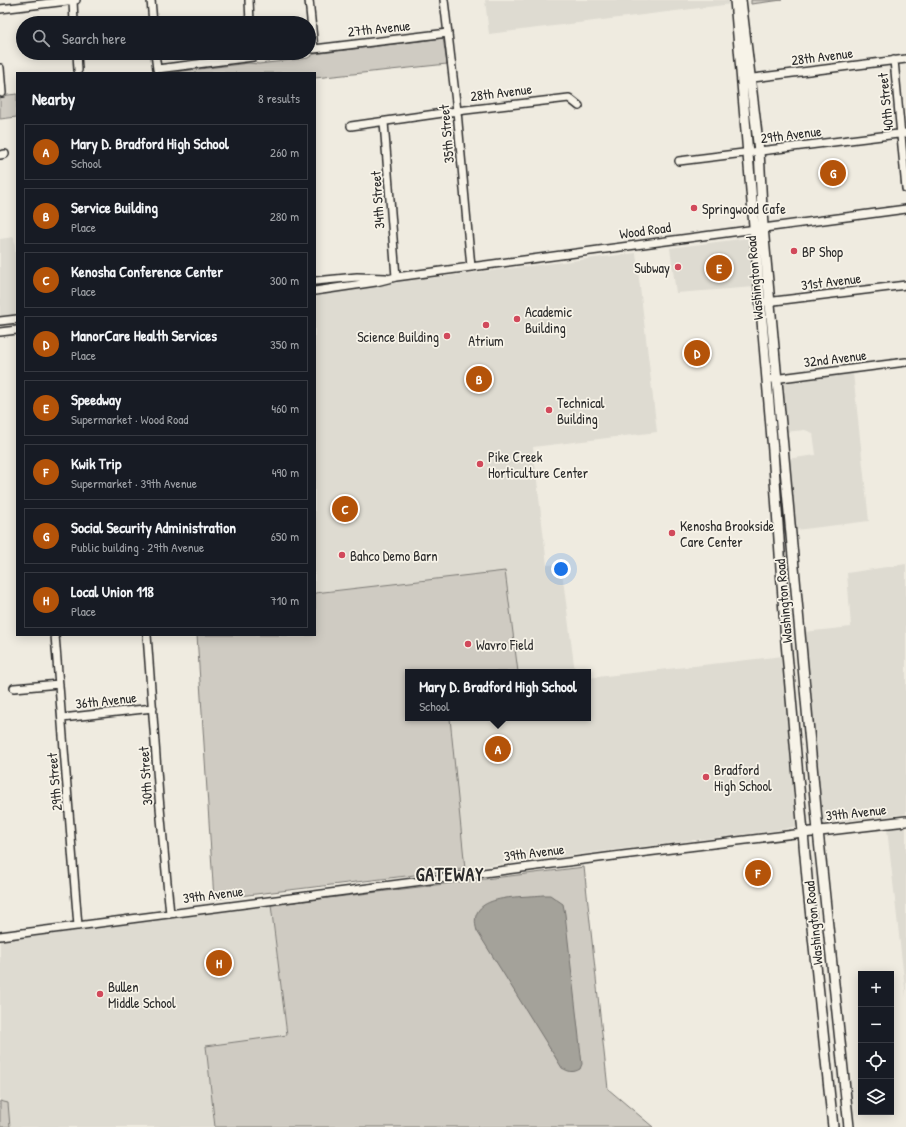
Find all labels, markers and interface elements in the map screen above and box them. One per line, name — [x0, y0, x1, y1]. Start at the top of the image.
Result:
street label: 27th Avenue — [347, 15, 412, 41]
search box — [16, 16, 316, 60]
icon: search — [30, 27, 52, 49]
text: Search here — [62, 28, 126, 49]
street label: 28th Avenue — [790, 43, 854, 69]
street label: 40th Street — [873, 72, 897, 132]
street label: 28th Avenue — [469, 79, 533, 105]
text: Nearby — [32, 87, 75, 110]
text: 8 results — [258, 89, 300, 107]
street label: 35th Street — [434, 104, 458, 164]
street label: 29th Avenue — [760, 121, 823, 147]
text: Mary D. Bradford High School — [71, 133, 229, 154]
text: A — [43, 143, 49, 161]
text: 260 m — [270, 143, 299, 161]
text: School — [71, 154, 101, 172]
pin: G — [820, 158, 846, 188]
street label: 34th Street — [365, 170, 389, 230]
text: Service Building — [71, 197, 158, 218]
place label: Springwood Cafe — [702, 199, 786, 219]
marker: Springwood Cafe — [689, 203, 699, 213]
text: B — [43, 207, 49, 225]
text: 280 m — [270, 207, 299, 225]
street label: Wood Road — [618, 217, 672, 243]
text: Place — [71, 218, 96, 236]
street label: Washington Road — [741, 235, 768, 321]
place label: BP Shop — [802, 242, 843, 262]
marker: BP Shop — [789, 246, 799, 256]
pin: E — [706, 253, 732, 283]
place label: Subway — [634, 258, 670, 278]
text: Kenosha Conference Center — [71, 261, 223, 282]
marker: Subway — [673, 262, 683, 272]
street label: 31st Avenue — [800, 268, 862, 294]
text: C — [42, 271, 50, 289]
text: 300 m — [270, 271, 299, 289]
text: Place — [71, 282, 96, 300]
place label: Academic Building — [525, 302, 572, 338]
marker: Academic Building — [512, 314, 522, 324]
marker: Atrium — [481, 320, 491, 330]
text: ManorCare Health Services — [71, 325, 217, 346]
place label: Science Building — [357, 327, 439, 347]
marker: Science Building — [442, 331, 452, 341]
place label: Atrium — [468, 331, 504, 350]
text: D — [43, 335, 49, 353]
text: 350 m — [270, 335, 299, 353]
pin: D — [684, 338, 710, 368]
street label: 32nd Avenue — [802, 345, 868, 371]
text: Place — [71, 346, 96, 364]
pin: B — [466, 364, 492, 394]
text: Speedway — [71, 389, 121, 410]
place label: Technical Building — [557, 393, 605, 429]
text: E — [43, 399, 49, 417]
text: 460 m — [271, 399, 299, 417]
marker: Technical Building — [544, 405, 554, 415]
text: Supermarket · Wood Road — [71, 410, 188, 428]
place label: Pike Creek Horticulture Center — [488, 447, 589, 482]
text: Kwik Trip — [71, 453, 121, 474]
marker: Pike Creek Horticulture Center — [475, 459, 485, 469]
text: F — [44, 463, 48, 481]
text: 490 m — [272, 463, 299, 481]
text: Supermarket · 39th Avenue — [71, 474, 197, 492]
pin: C — [332, 494, 358, 524]
place label: Kenosha Brookside Care Center — [680, 516, 774, 551]
text: Social Security Administration — [71, 517, 236, 538]
text: G — [43, 527, 49, 545]
text: 650 m — [271, 527, 299, 545]
marker: Kenosha Brookside Care Center — [667, 528, 677, 538]
text: Public building · 29th Avenue — [71, 538, 204, 556]
place label: Bahco Demo Barn — [350, 546, 438, 565]
marker: Bahco Demo Barn — [337, 550, 347, 560]
street label: Washington Road — [770, 558, 797, 644]
your location — [551, 559, 571, 579]
text: Local Union 118 — [71, 581, 154, 602]
text: H — [43, 591, 49, 609]
text: 710 m — [270, 591, 299, 609]
text: Place — [71, 602, 96, 620]
place label: Wavro Field — [476, 635, 534, 654]
marker: Wavro Field — [463, 639, 473, 649]
popup — [405, 669, 591, 721]
text: Mary D. Bradford High School — [419, 676, 577, 697]
street label: 36th Avenue — [75, 687, 138, 713]
text: School — [419, 697, 450, 715]
pin: A — [485, 734, 511, 764]
street label: 30th Street — [133, 746, 157, 806]
street label: 29th Street — [42, 752, 66, 812]
place label: Bradford High School — [714, 760, 772, 796]
marker: Bradford High School — [701, 772, 711, 782]
street label: 39th Avenue — [825, 799, 888, 825]
street label: 39th Avenue — [503, 839, 566, 865]
pin: F — [745, 858, 771, 888]
district label: GATEWAY — [416, 862, 484, 887]
street label: Washington Road — [799, 880, 828, 966]
street label: 39th Avenue — [182, 881, 245, 907]
pin: H — [206, 948, 232, 978]
map controls — [858, 971, 894, 1115]
button: + — [858, 971, 894, 1007]
place label: Bullen Middle School — [108, 977, 176, 1012]
marker: Bullen Middle School — [95, 989, 105, 999]
button: − — [858, 1007, 894, 1043]
button: locate — [858, 1043, 894, 1079]
button: layers — [858, 1079, 894, 1115]

